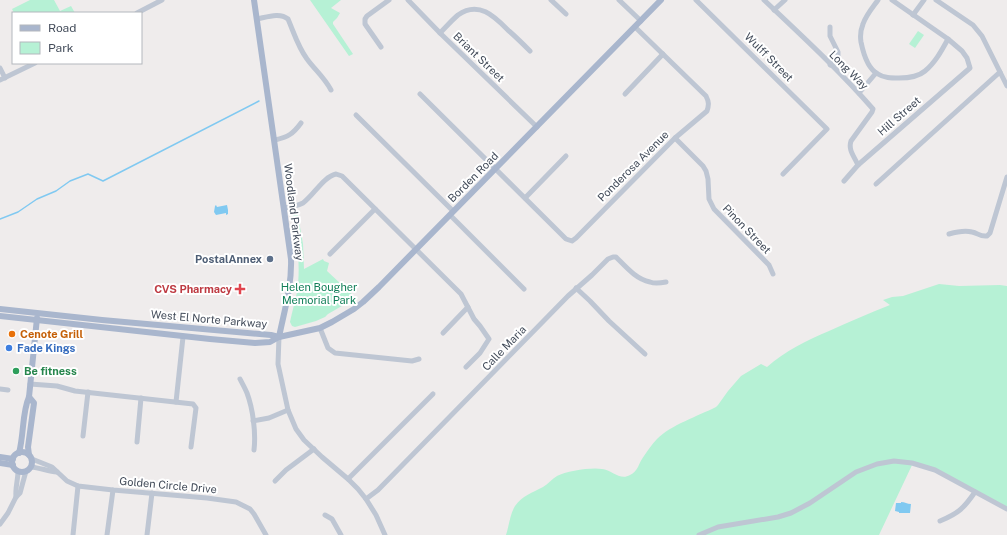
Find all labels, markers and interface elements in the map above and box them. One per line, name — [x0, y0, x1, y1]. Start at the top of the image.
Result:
legend — [12, 12, 142, 64]
text: Road — [48, 21, 76, 35]
street label: Briant Street — [451, 30, 507, 84]
street label: Wulff Street — [742, 30, 796, 84]
text: Park — [48, 41, 74, 55]
street label: Long Way — [827, 48, 871, 92]
street label: Hill Street — [875, 94, 923, 138]
street label: Ponderosa Avenue — [595, 128, 671, 204]
street label: Borden Road — [446, 150, 500, 204]
street label: Woodland Parkway — [282, 163, 306, 261]
street label: Pinon Street — [721, 202, 773, 256]
place label: PostalAnnex — [195, 253, 263, 265]
marker: PostalAnnex — [265, 254, 275, 264]
park label: Helen Bougher Memorial Park — [281, 281, 357, 306]
place label: CVS Pharmacy — [154, 283, 233, 295]
marker: CVS Pharmacy — [235, 284, 245, 294]
street label: West El Norte Parkway — [150, 308, 268, 330]
street label: Calle Maria — [480, 323, 528, 373]
place label: Cenote Grill — [20, 328, 83, 340]
marker: Cenote Grill — [7, 329, 17, 339]
place label: Fade Kings — [17, 342, 76, 354]
marker: Fade Kings — [4, 343, 14, 353]
place label: Be fitness — [24, 365, 77, 377]
marker: Be fitness — [11, 366, 21, 376]
street label: Golden Circle Drive — [119, 475, 217, 495]

